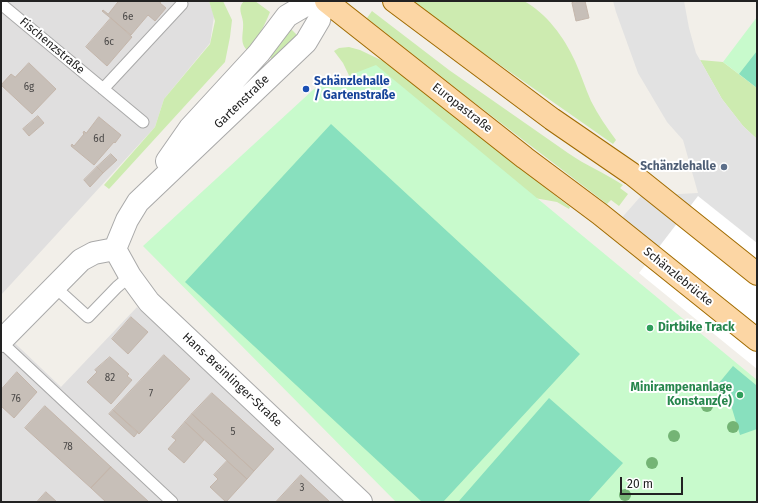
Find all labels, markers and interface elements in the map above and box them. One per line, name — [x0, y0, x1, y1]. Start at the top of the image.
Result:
house number: 6e — [123, 11, 133, 23]
street label: Fischenzstraße — [17, 15, 87, 77]
house number: 6c — [104, 36, 114, 48]
street label: Gartenstraße — [212, 72, 272, 132]
place label: Schänzlehalle / Gartenstraße — [314, 75, 395, 103]
street label: Europastraße — [429, 80, 495, 136]
house number: 6g — [24, 81, 34, 93]
marker: Schänzlehalle / Gartenstraße — [301, 84, 311, 94]
house number: 6d — [93, 133, 105, 145]
place label: Schänzlehalle — [640, 160, 716, 174]
marker: Schänzlehalle — [719, 162, 729, 172]
street label: Schänzlebrücke — [640, 245, 716, 309]
place label: Dirtbike Track — [658, 321, 735, 335]
marker: Dirtbike Track — [645, 323, 655, 333]
street label: Hans-Breinlinger-Straße — [179, 330, 285, 430]
house number: 82 — [105, 372, 115, 384]
place label: Minirampenanlage Konstanz(e) — [631, 381, 732, 409]
house number: 7 — [149, 388, 153, 400]
marker: Minirampenanlage Konstanz(e) — [735, 390, 745, 400]
house number: 76 — [11, 393, 21, 405]
house number: 5 — [230, 426, 236, 438]
house number: 78 — [63, 441, 73, 453]
scale bar — [622, 469, 685, 495]
text: 20 m — [627, 477, 653, 491]
house number: 3 — [300, 482, 304, 494]

